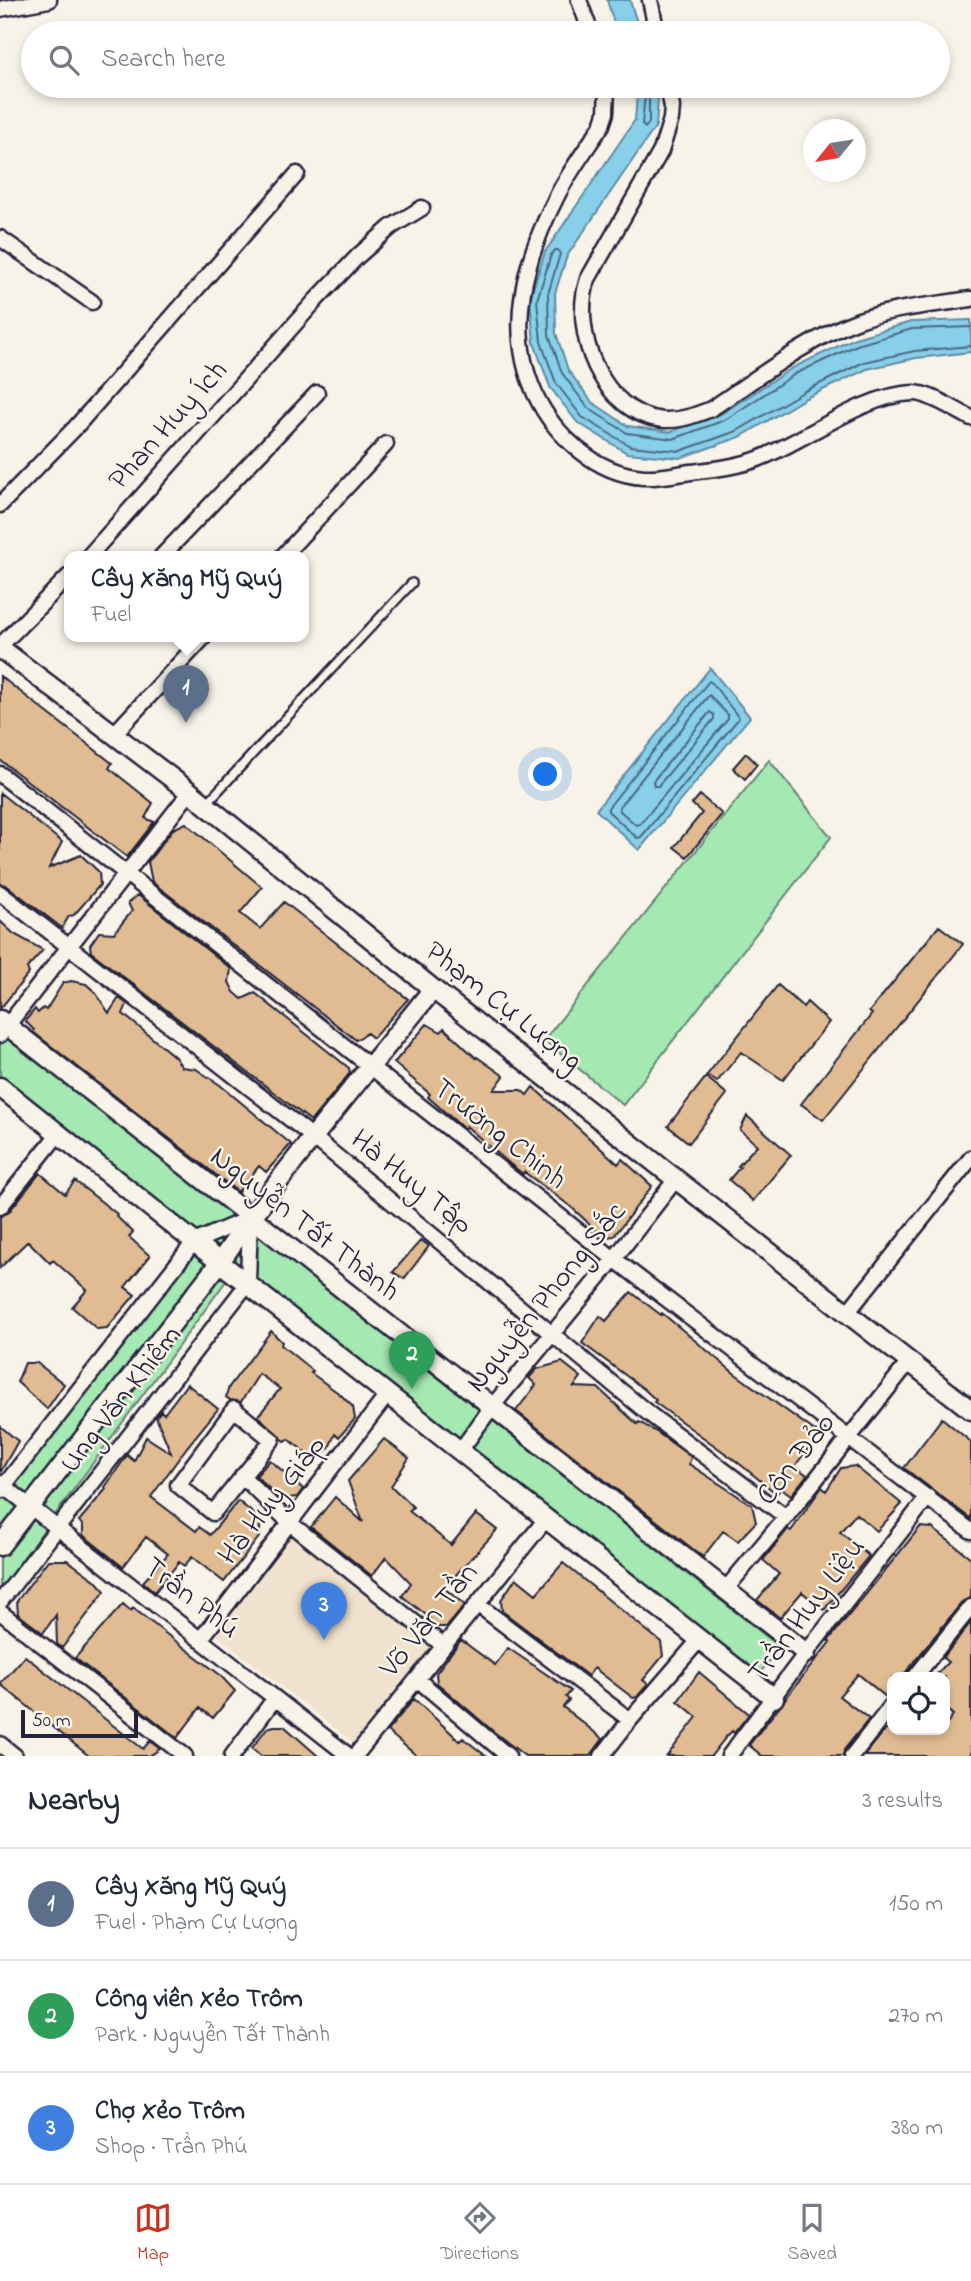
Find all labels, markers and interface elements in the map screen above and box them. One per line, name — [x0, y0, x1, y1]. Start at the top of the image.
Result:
search box — [21, 21, 950, 98]
icon: search — [45, 41, 83, 79]
text: Search here — [101, 41, 226, 79]
north arrow — [803, 119, 866, 182]
street label: Phan Huy Ích — [99, 351, 239, 501]
popup — [64, 551, 309, 642]
text: Cây Xăng Mỹ Quý — [91, 561, 282, 599]
text: Fuel — [91, 599, 131, 632]
pin: 1 — [163, 665, 209, 723]
your location — [528, 757, 562, 791]
street label: Phạm Cự Lượng — [415, 931, 591, 1083]
street label: Trường Chinh — [422, 1068, 576, 1202]
street label: Hà Huy Tập — [340, 1119, 482, 1247]
street label: Nguyễn Tất Thành — [200, 1137, 408, 1313]
street label: Nguyễn Phong Sắc — [456, 1193, 638, 1403]
street label: Ung Văn Khiêm — [50, 1317, 194, 1483]
pin: 2 — [389, 1331, 435, 1389]
street label: Côn Đảo — [747, 1404, 847, 1516]
street label: Hà Huy Giáp — [208, 1427, 338, 1575]
street label: Trần Huy Liệu — [738, 1529, 878, 1693]
street label: Trần Phú — [133, 1547, 249, 1651]
street label: Võ Văn Tần — [369, 1554, 490, 1689]
pin: 3 — [301, 1582, 347, 1640]
map controls — [887, 1672, 950, 1735]
button: locate — [887, 1672, 950, 1735]
scale bar — [21, 1707, 138, 1739]
text: 50 m — [32, 1708, 71, 1735]
text: Nearby — [28, 1780, 120, 1824]
text: 3 results — [862, 1785, 943, 1818]
text: Cây Xăng Mỹ Quý — [95, 1869, 286, 1907]
text: 1 — [47, 1888, 55, 1921]
text: 150 m — [889, 1888, 943, 1921]
text: Fuel · Phạm Cự Lượng — [95, 1907, 298, 1940]
text: Công viên Xẻo Trôm — [95, 1981, 303, 2019]
text: 2 — [45, 2000, 57, 2033]
text: 270 m — [889, 2000, 943, 2033]
text: Park · Nguyễn Tất Thành — [95, 2019, 330, 2052]
text: Chợ Xẻo Trôm — [95, 2093, 245, 2131]
text: 3 — [46, 2112, 56, 2145]
text: 380 m — [891, 2112, 943, 2145]
text: Shop · Trần Phú — [95, 2131, 247, 2164]
tab: Map — [134, 2199, 172, 2268]
tab: Directions — [440, 2199, 519, 2268]
tab: Saved — [787, 2199, 837, 2268]

